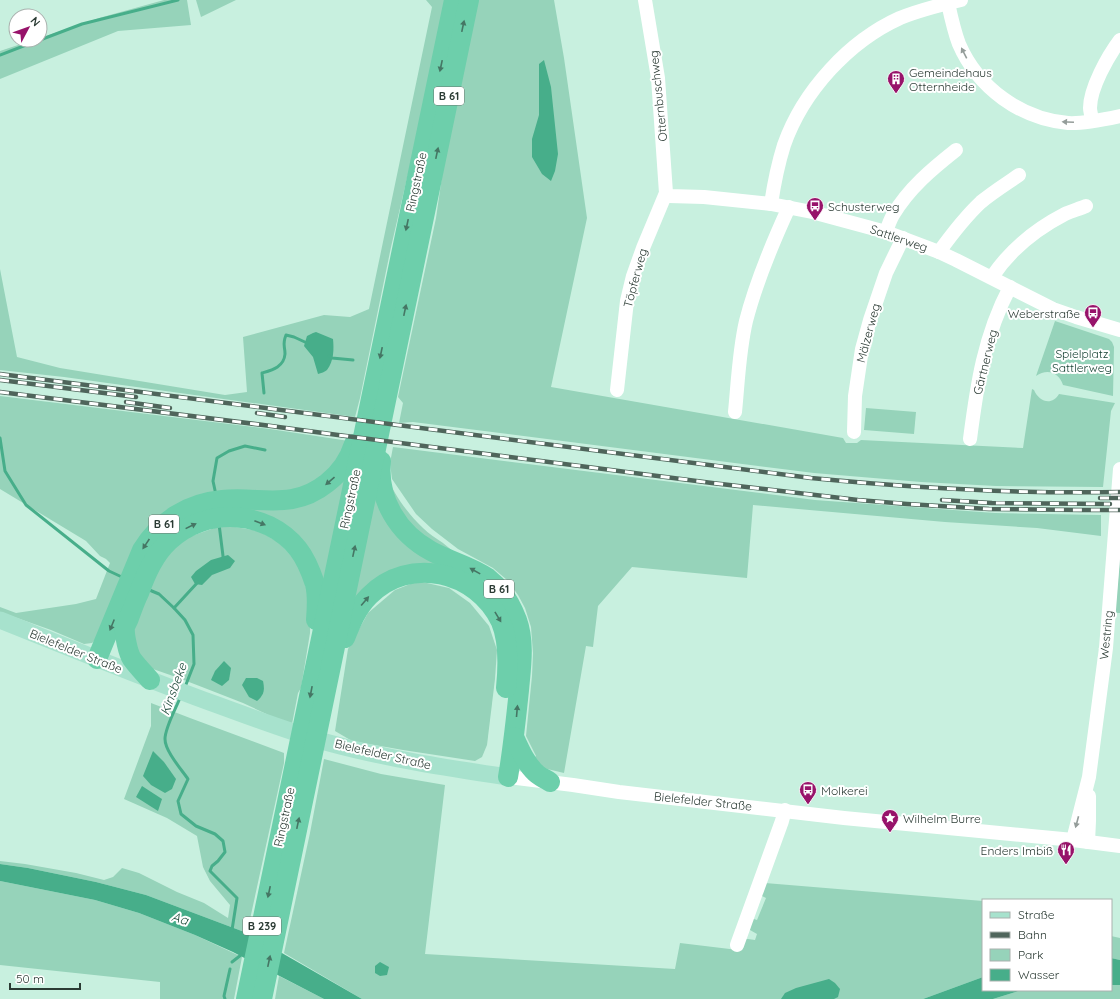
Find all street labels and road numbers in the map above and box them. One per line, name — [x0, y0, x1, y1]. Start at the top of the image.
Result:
street label: Otternbuschweg — [646, 50, 670, 142]
road number: B 61 — [434, 87, 464, 105]
street label: Ringstraße — [402, 151, 430, 213]
street label: Sattlerweg — [868, 221, 930, 255]
street label: Töpferweg — [620, 247, 650, 309]
street label: Mälzerweg — [853, 302, 883, 364]
street label: Gärtnerweg — [970, 328, 1000, 396]
street label: Ringstraße — [336, 468, 364, 530]
road number: B 61 — [149, 515, 179, 533]
road number: B 61 — [484, 580, 514, 598]
street label: Westring — [1096, 610, 1116, 660]
street label: Bielefelder Straße — [28, 626, 125, 676]
street label: Bielefelder Straße — [333, 736, 433, 772]
street label: Ringstraße — [270, 786, 298, 848]
street label: Bielefelder Straße — [653, 788, 753, 814]
road number: B 239 — [243, 917, 281, 935]

